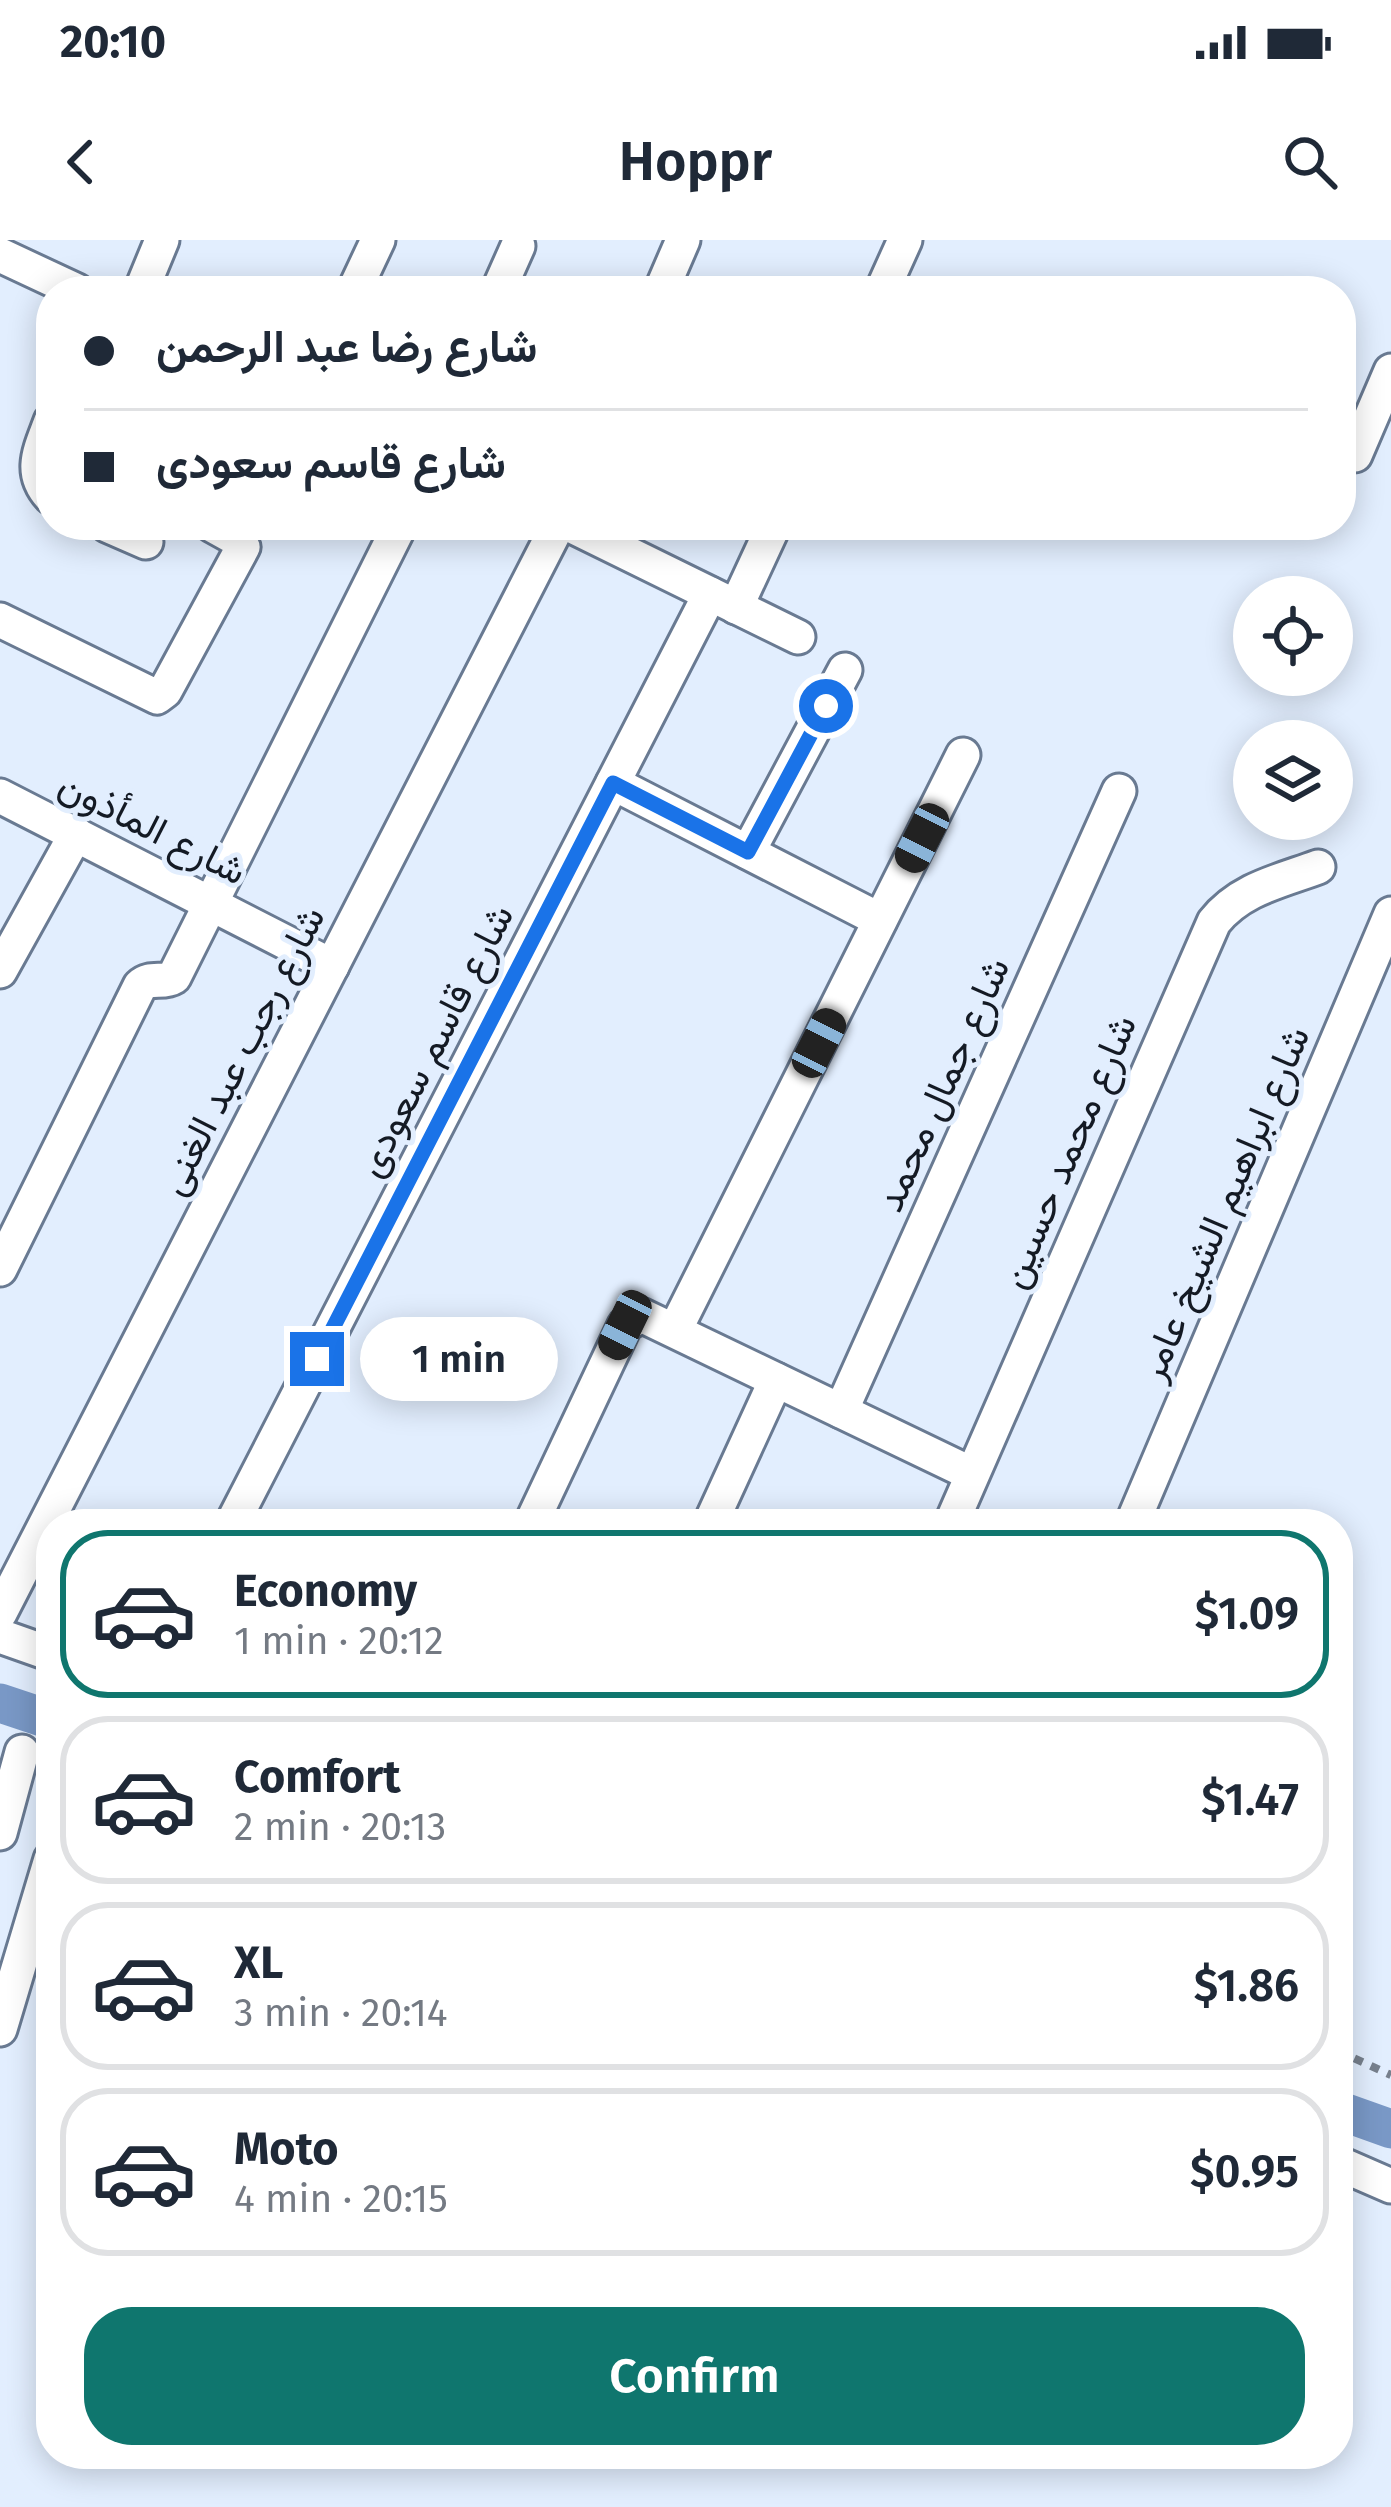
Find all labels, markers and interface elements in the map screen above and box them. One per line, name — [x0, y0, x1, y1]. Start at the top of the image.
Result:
text: 20:10 — [60, 15, 166, 69]
icon: back — [48, 129, 114, 195]
icon: search — [1277, 129, 1343, 195]
text: Hoppr — [619, 130, 772, 194]
text: شارع رضا عبد الرحمن — [156, 320, 537, 374]
text: شارع قاسم سعودى — [156, 436, 506, 490]
map controls — [1233, 576, 1353, 840]
button: locate — [1233, 576, 1353, 696]
route start — [799, 679, 853, 733]
button: layers — [1233, 720, 1353, 840]
street label: شارع المأذون — [50, 761, 254, 897]
car — [890, 798, 954, 878]
street label: شارع قاسم سعودى — [346, 897, 526, 1186]
street label: شارع رجب عبد الغنى — [149, 898, 337, 1204]
street label: شارع جمال محمد — [866, 950, 1022, 1220]
car — [787, 1003, 851, 1083]
street label: شارع محمد حسين — [990, 1008, 1149, 1296]
street label: شارع ابراهيم الشيخ عامر — [1128, 1019, 1323, 1390]
car — [593, 1285, 657, 1365]
callout: 1 min — [359, 1317, 557, 1401]
route end — [290, 1332, 344, 1386]
text: 1 min — [412, 1336, 506, 1382]
icon: car — [90, 1560, 198, 1668]
text: Economy — [234, 1564, 417, 1618]
text: $1.09 — [1195, 1587, 1299, 1641]
text: 1 min · 20:12 — [234, 1618, 444, 1664]
icon: car — [90, 1746, 198, 1854]
text: Comfort — [234, 1750, 401, 1804]
text: $1.47 — [1201, 1773, 1299, 1827]
text: 2 min · 20:13 — [234, 1804, 446, 1850]
icon: car — [90, 1932, 198, 2040]
text: XL — [234, 1936, 283, 1990]
text: $1.86 — [1194, 1959, 1299, 2013]
text: 3 min · 20:14 — [234, 1990, 448, 2036]
icon: car — [90, 2118, 198, 2226]
text: Moto — [234, 2122, 339, 2176]
text: $0.95 — [1190, 2145, 1299, 2199]
text: 4 min · 20:15 — [234, 2176, 448, 2222]
button: Confirm — [84, 2307, 1305, 2445]

